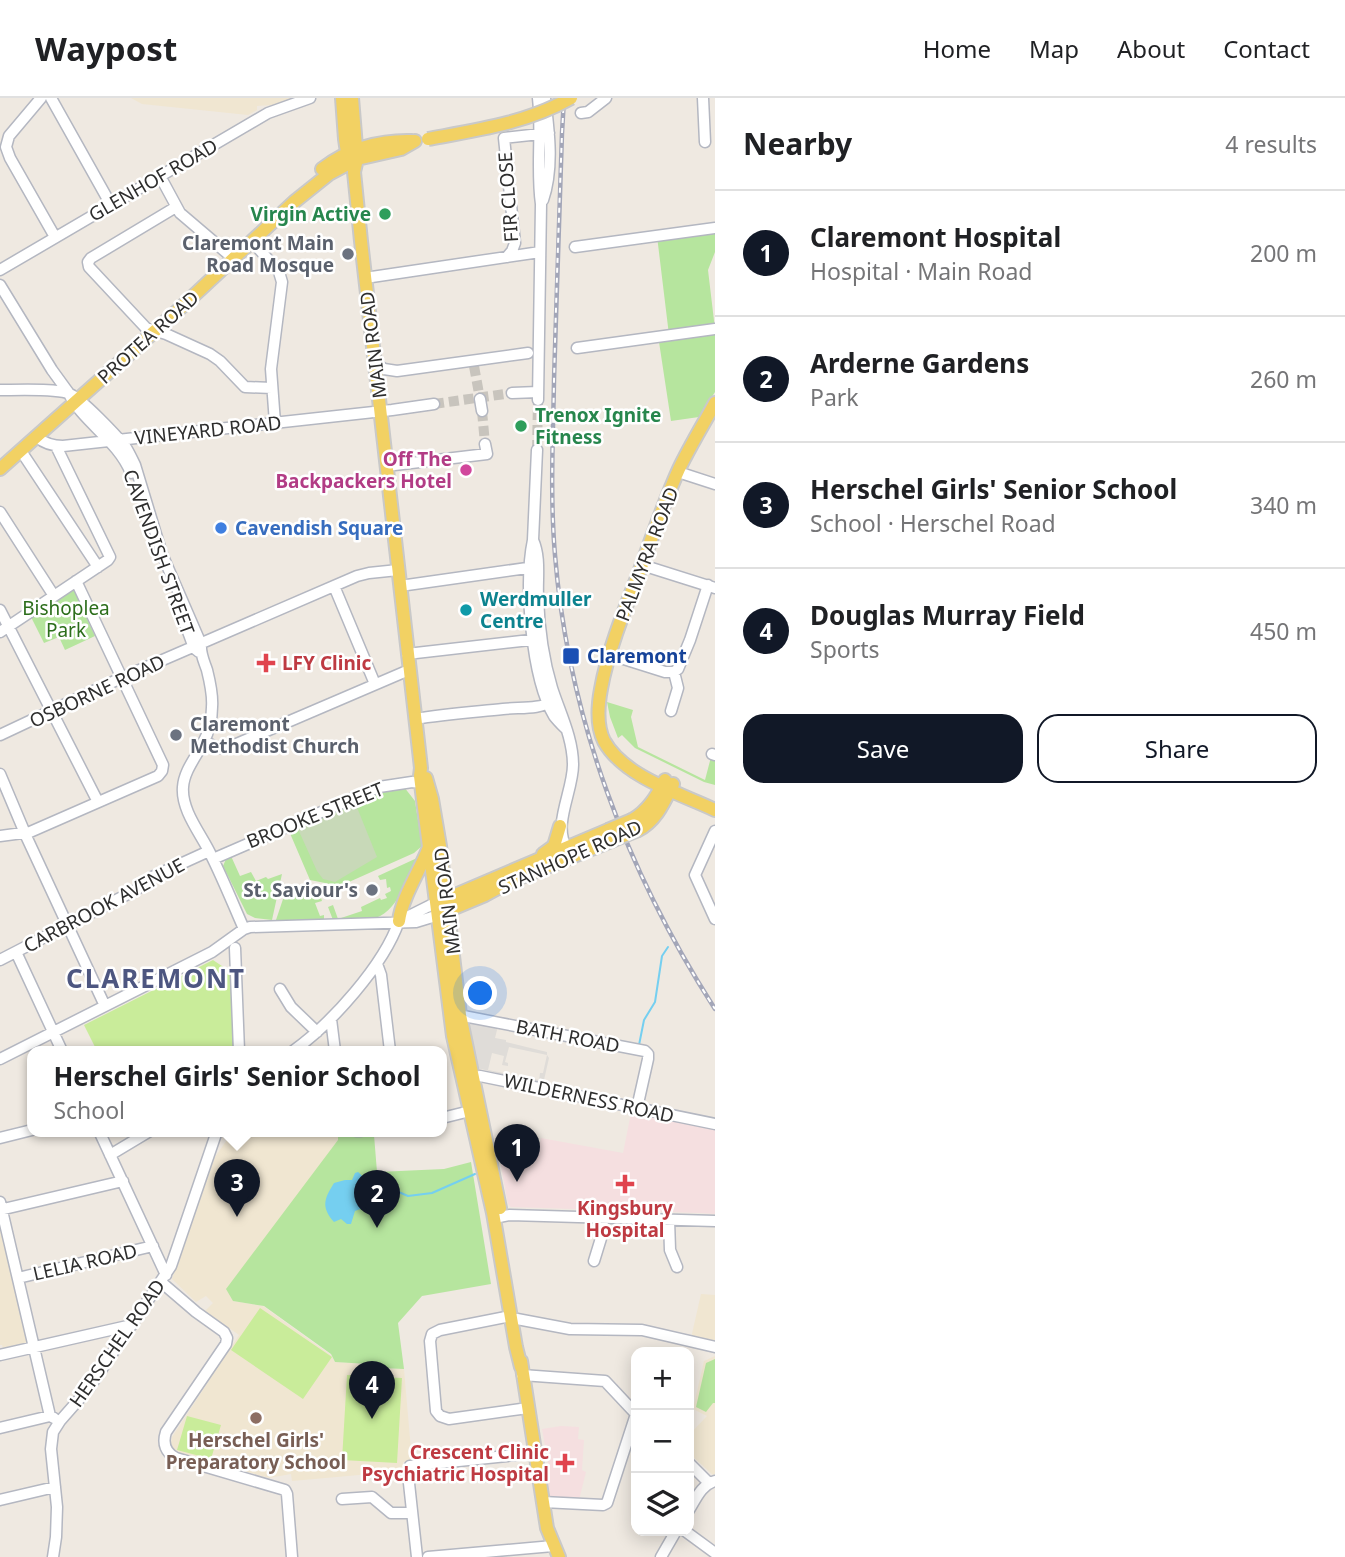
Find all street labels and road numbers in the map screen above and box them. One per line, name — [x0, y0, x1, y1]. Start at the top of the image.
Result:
street label: GLENHOF ROAD — [84, 133, 222, 227]
street label: FIR CLOSE — [492, 151, 524, 243]
street label: PROTEA ROAD — [92, 284, 204, 390]
street label: MAIN ROAD — [354, 290, 392, 400]
street label: VINEYARD ROAD — [133, 409, 283, 451]
street label: CAVENDISH STREET — [117, 466, 201, 639]
street label: PALMYRA ROAD — [609, 483, 685, 625]
street label: OSBORNE ROAD — [25, 648, 169, 734]
street label: BROOKE STREET — [243, 776, 388, 854]
street label: STANHOPE ROAD — [494, 814, 646, 900]
street label: MAIN ROAD — [428, 846, 466, 956]
street label: CARBROOK AVENUE — [19, 852, 189, 958]
street label: BATH ROAD — [514, 1013, 622, 1059]
street label: WILDERNESS ROAD — [501, 1067, 677, 1129]
street label: LELIA ROAD — [30, 1237, 140, 1287]
street label: HERSCHEL ROAD — [63, 1274, 171, 1412]

